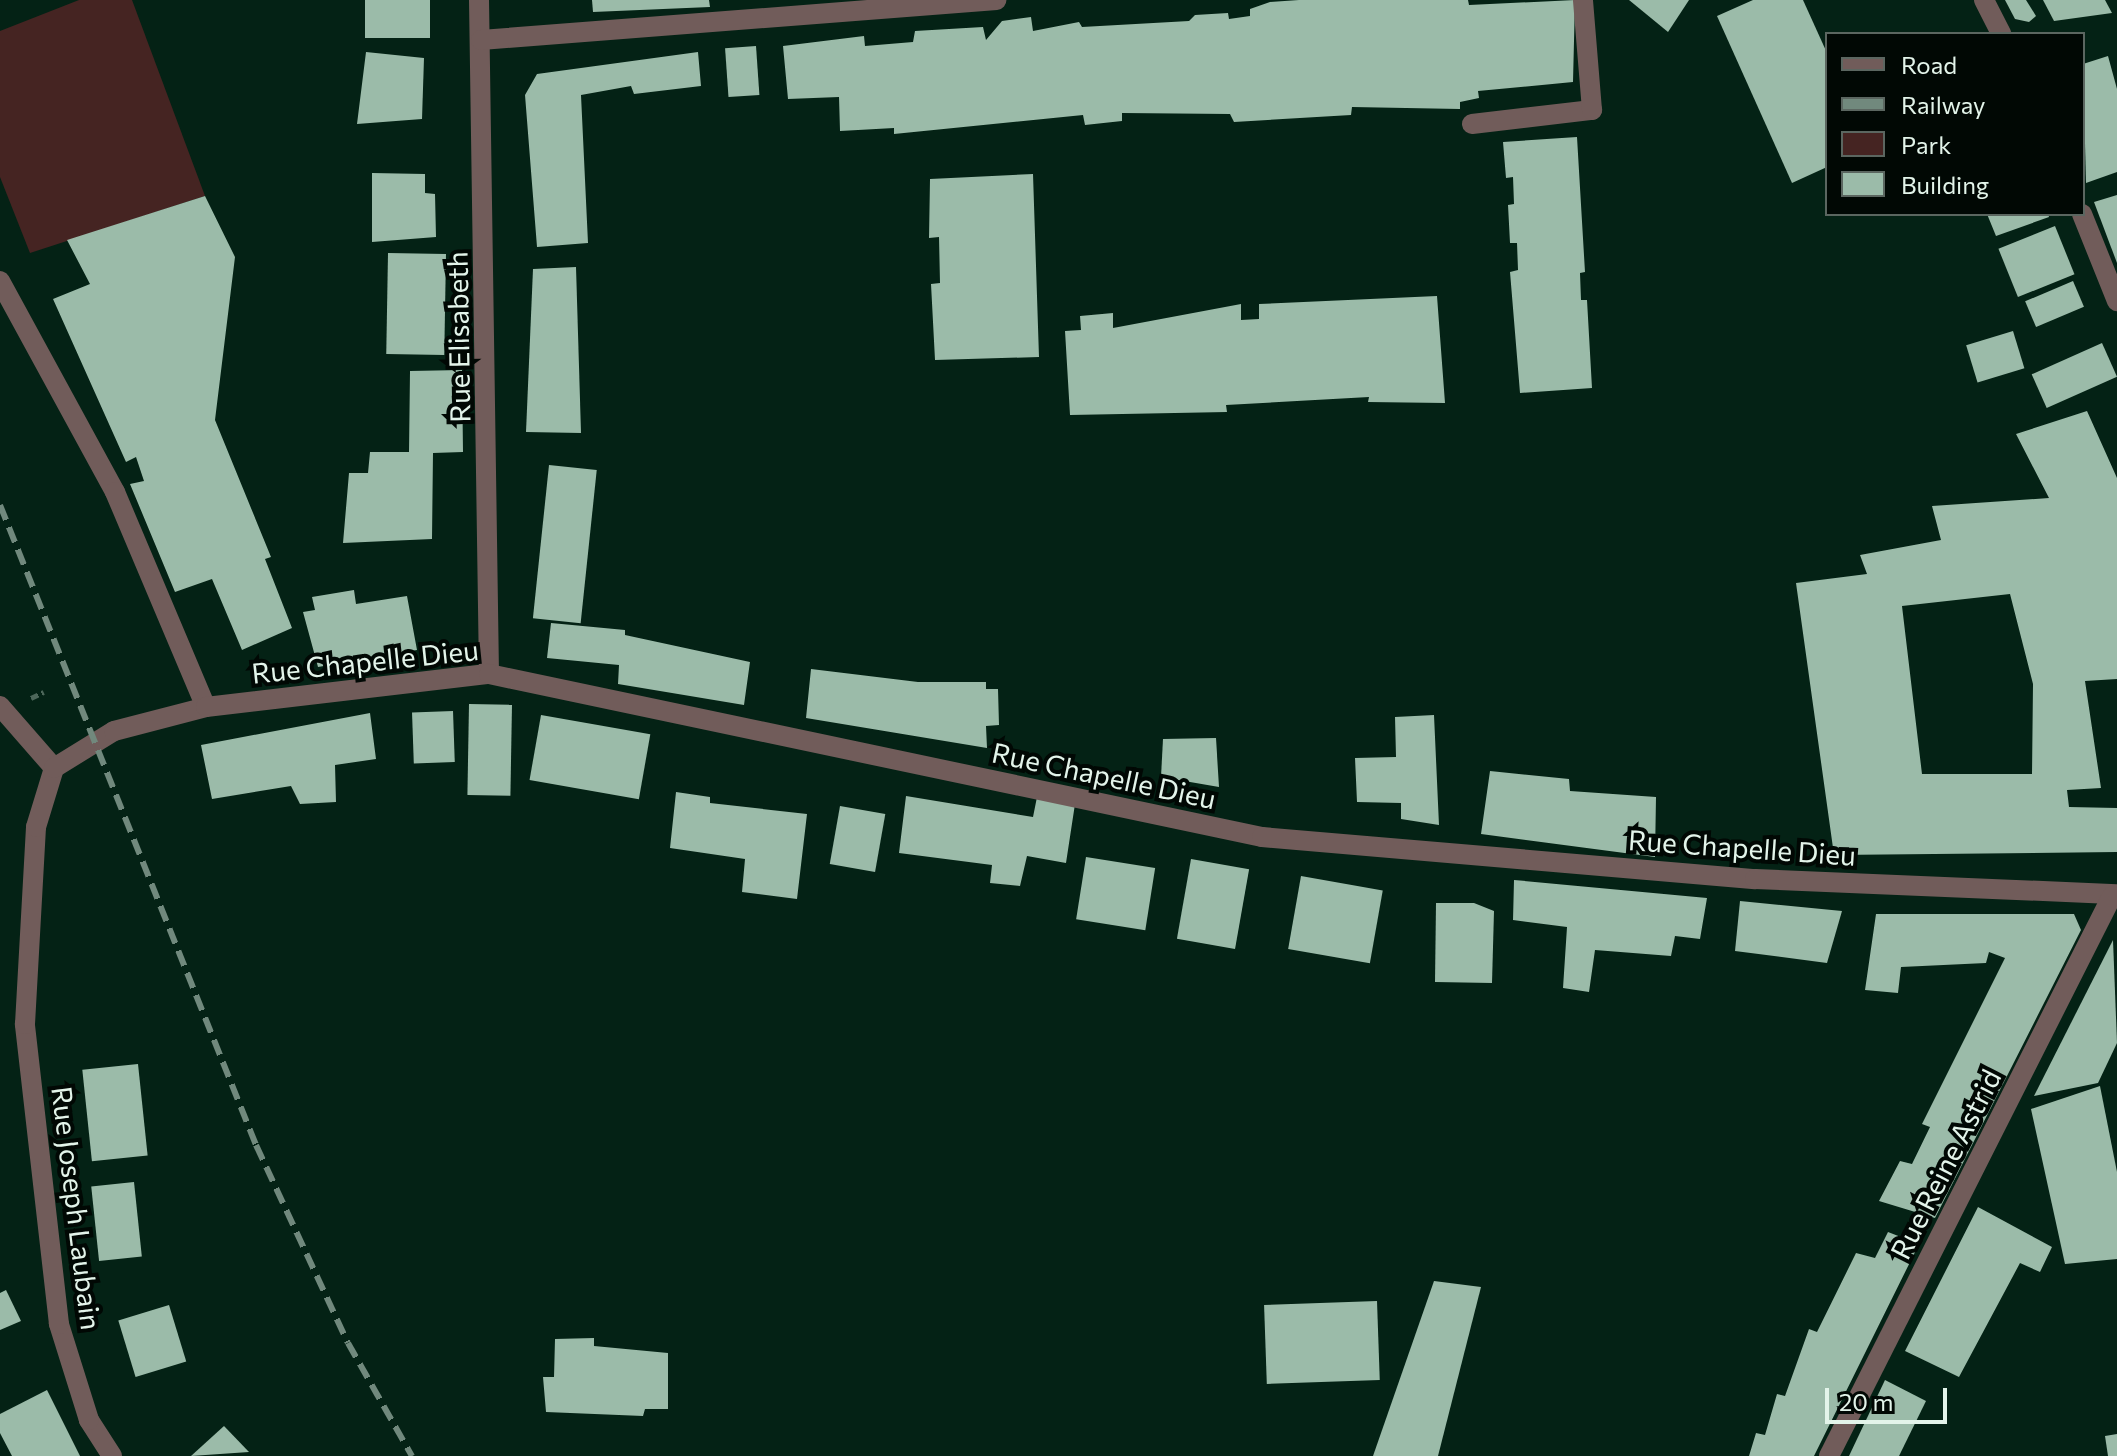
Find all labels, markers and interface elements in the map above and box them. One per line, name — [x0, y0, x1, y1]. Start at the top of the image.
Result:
legend — [1825, 32, 2085, 216]
text: Road — [1901, 50, 1957, 79]
text: Railway — [1901, 90, 1986, 119]
text: Park — [1901, 130, 1951, 159]
text: Building — [1901, 170, 1989, 199]
street label: Rue Elisabeth — [440, 251, 476, 423]
street label: Rue Chapelle Dieu — [250, 632, 480, 690]
street label: Rue Chapelle Dieu — [989, 735, 1219, 815]
street label: Rue Chapelle Dieu — [1627, 822, 1857, 872]
street label: Rue Reine Astrid — [1883, 1064, 2007, 1264]
street label: Rue Joseph Laubain — [45, 1084, 109, 1332]
scale bar — [1829, 1372, 1951, 1422]
text: 20 m — [1839, 1387, 1893, 1416]

